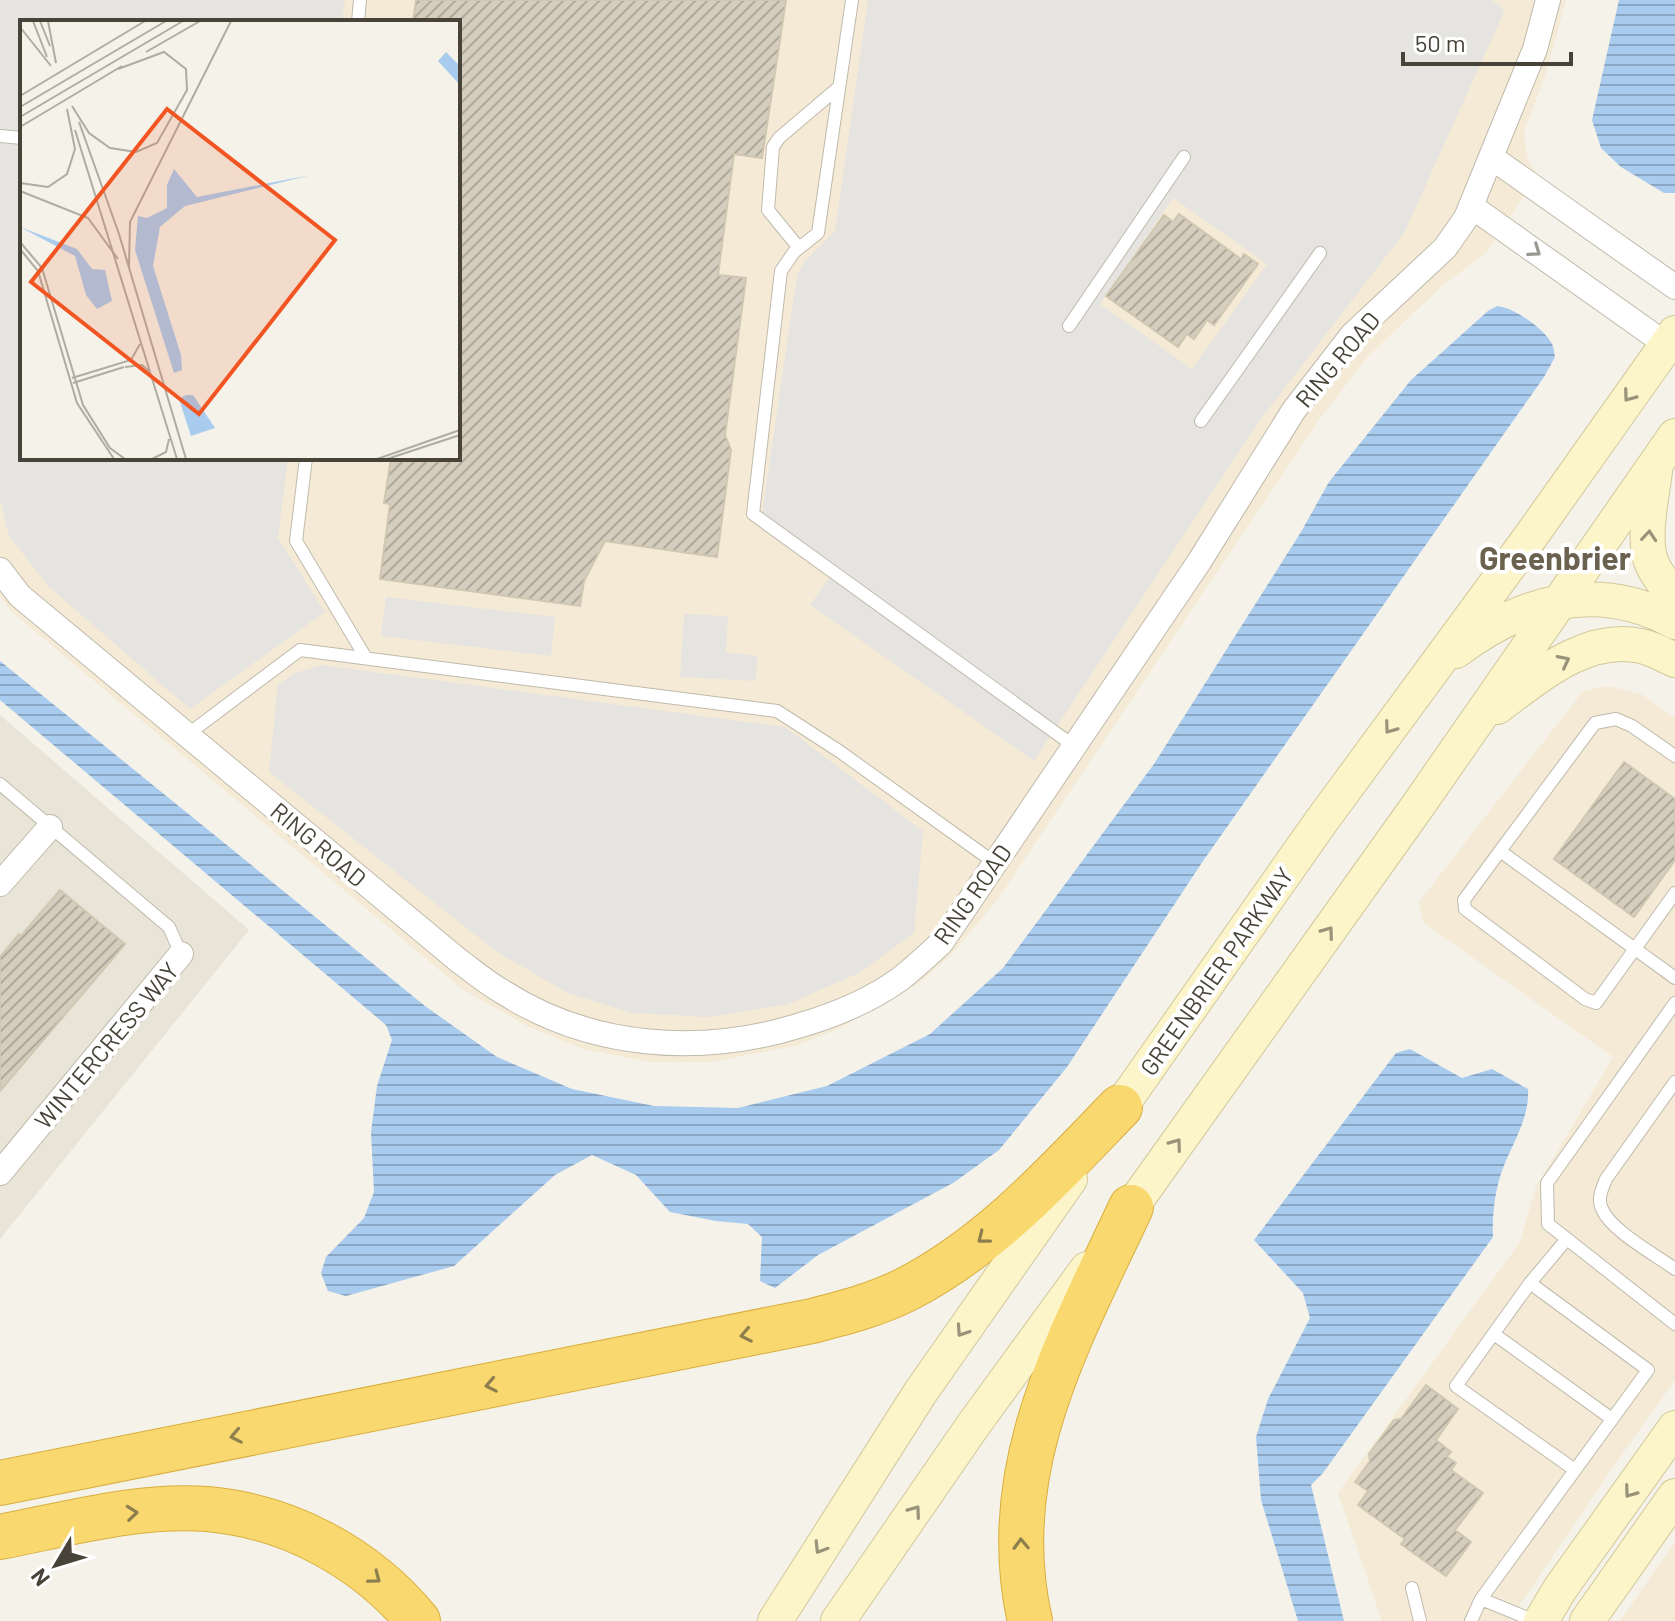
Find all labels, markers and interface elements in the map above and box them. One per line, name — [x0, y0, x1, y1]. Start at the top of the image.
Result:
scale bar — [1403, 16, 1571, 66]
inset map — [20, 20, 460, 460]
text: 50 m — [1415, 28, 1466, 57]
one-way arrow — [1526, 242, 1540, 256]
street label: RING ROAD — [1289, 305, 1385, 413]
one-way arrow — [1624, 387, 1638, 402]
one-way arrow — [1640, 530, 1657, 543]
district label: Greenbrier — [1479, 538, 1631, 576]
one-way arrow — [1556, 656, 1571, 671]
one-way arrow — [1385, 720, 1400, 734]
street label: RING ROAD — [265, 796, 373, 892]
street label: RING ROAD — [927, 838, 1017, 950]
street label: GREENBRIER PARKWAY — [1133, 861, 1299, 1081]
one-way arrow — [1318, 927, 1333, 941]
street label: WINTERCRESS WAY — [28, 956, 184, 1134]
one-way arrow — [1167, 1138, 1181, 1152]
one-way arrow — [977, 1228, 992, 1242]
one-way arrow — [957, 1322, 972, 1336]
one-way arrow — [739, 1325, 753, 1342]
one-way arrow — [484, 1376, 498, 1393]
one-way arrow — [229, 1427, 243, 1444]
one-way arrow — [1625, 1483, 1640, 1497]
one-way arrow — [126, 1505, 139, 1522]
one-way arrow — [905, 1506, 920, 1520]
north arrow — [16, 1525, 96, 1605]
one-way arrow — [1013, 1537, 1030, 1550]
one-way arrow — [814, 1539, 829, 1554]
text: N — [25, 1564, 54, 1592]
one-way arrow — [367, 1568, 381, 1582]

